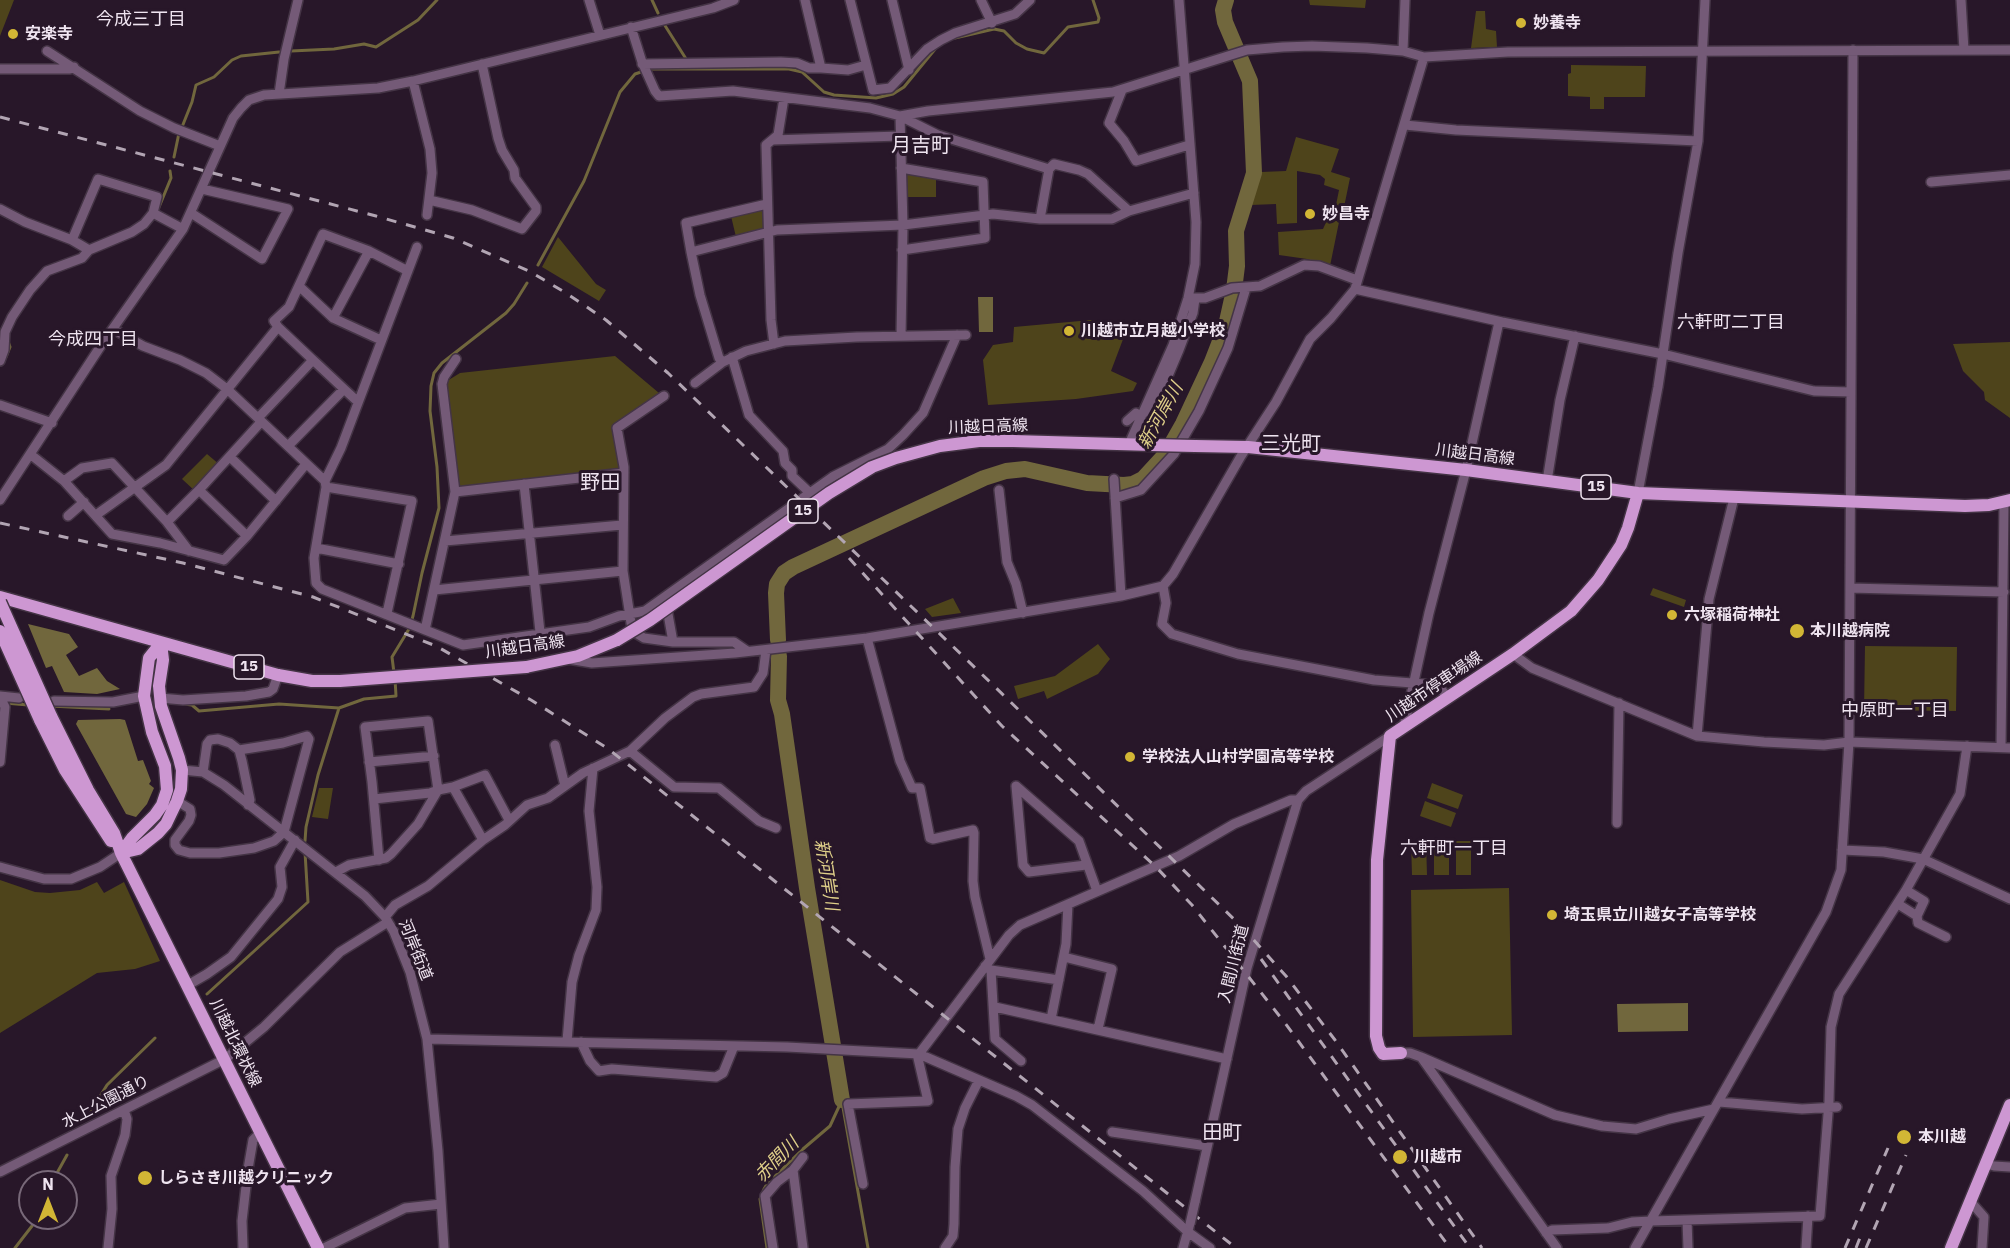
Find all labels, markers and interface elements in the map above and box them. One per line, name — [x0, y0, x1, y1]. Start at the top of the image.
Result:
district label: 今成三丁目 — [96, 9, 186, 31]
place label: 妙養寺 — [1533, 13, 1581, 33]
marker: 妙養寺 — [1514, 16, 1528, 30]
place label: 安楽寺 — [25, 24, 73, 44]
marker: 安楽寺 — [6, 27, 20, 41]
district label: 月吉町 — [891, 134, 951, 158]
place label: 妙昌寺 — [1322, 204, 1370, 224]
marker: 妙昌寺 — [1303, 207, 1317, 221]
district label: 六軒町二丁目 — [1677, 312, 1785, 334]
place label: 川越市立月越小学校 — [1081, 321, 1225, 341]
marker: 川越市立月越小学校 — [1062, 324, 1076, 338]
district label: 今成四丁目 — [48, 329, 138, 351]
water label: 新河岸川 — [1134, 379, 1188, 453]
street label: 川越日高線 — [948, 416, 1028, 438]
district label: 三光町 — [1261, 432, 1321, 456]
street label: 川越日高線 — [1434, 441, 1516, 469]
district label: 野田 — [580, 471, 620, 495]
road number: 15 — [1581, 475, 1611, 499]
road number: 15 — [788, 499, 818, 523]
place label: 六塚稲荷神社 — [1684, 605, 1780, 625]
marker: 六塚稲荷神社 — [1665, 608, 1679, 622]
place label: 本川越病院 — [1810, 621, 1890, 641]
marker: 本川越病院 — [1788, 622, 1806, 640]
street label: 川越日高線 — [484, 632, 566, 662]
street label: 川越市停車場線 — [1382, 648, 1486, 726]
road number: 15 — [234, 655, 264, 679]
district label: 中原町一丁目 — [1841, 700, 1949, 722]
place label: 学校法人山村学園高等学校 — [1142, 747, 1334, 767]
marker: 学校法人山村学園高等学校 — [1123, 750, 1137, 764]
water label: 新河岸川 — [810, 838, 842, 912]
district label: 六軒町一丁目 — [1400, 838, 1508, 860]
place label: 埼玉県立川越女子高等学校 — [1564, 905, 1756, 925]
marker: 埼玉県立川越女子高等学校 — [1545, 908, 1559, 922]
street label: 河岸街道 — [394, 917, 436, 983]
street label: 入間川街道 — [1215, 923, 1253, 1005]
street label: 川越北環状線 — [205, 996, 265, 1090]
street label: 水上公園通り — [59, 1072, 153, 1132]
district label: 田町 — [1202, 1121, 1242, 1145]
place label: 本川越 — [1918, 1127, 1966, 1147]
marker: 本川越 — [1895, 1128, 1913, 1146]
water label: 赤間川 — [750, 1133, 804, 1187]
place label: 川越市 — [1414, 1147, 1462, 1167]
marker: 川越市 — [1391, 1148, 1409, 1166]
place label: しらさき川越クリニック — [158, 1168, 334, 1188]
marker: しらさき川越クリニック — [136, 1169, 154, 1187]
north arrow — [18, 1170, 78, 1230]
text: N — [42, 1174, 54, 1194]

